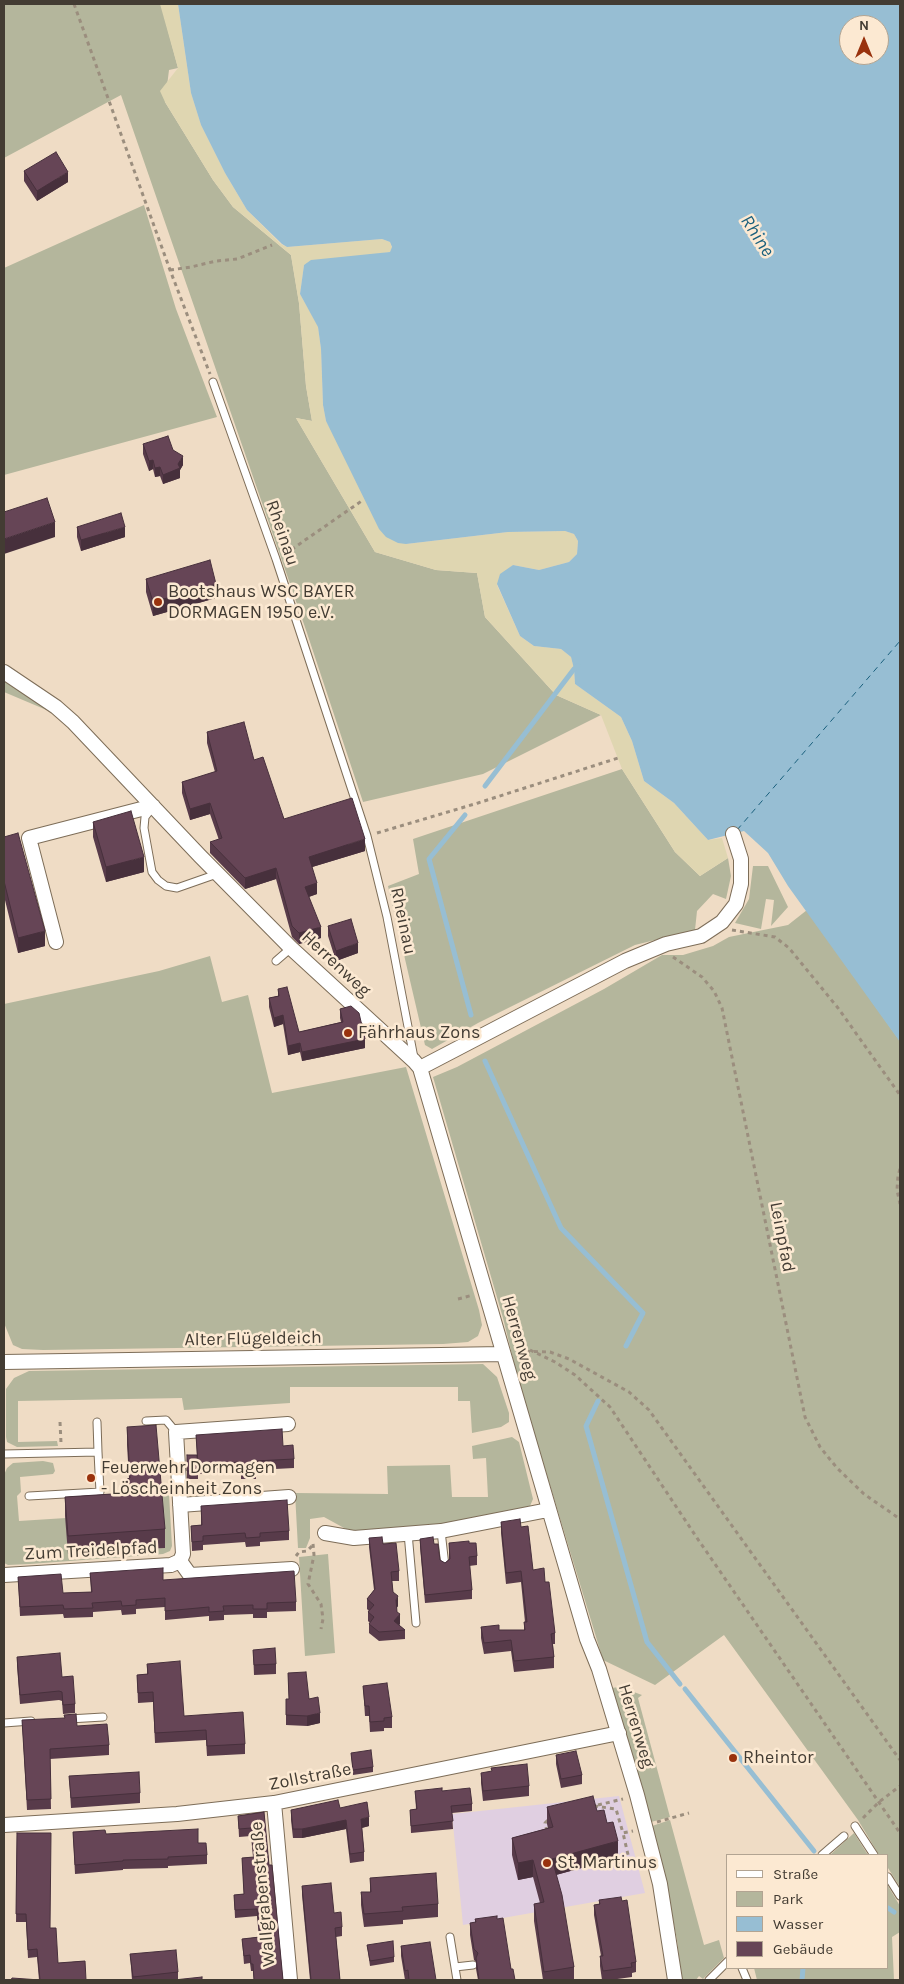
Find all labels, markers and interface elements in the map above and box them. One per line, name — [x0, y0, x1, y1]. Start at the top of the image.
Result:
north arrow — [839, 15, 889, 65]
text: N — [859, 17, 869, 34]
water label: Rhine — [735, 211, 779, 261]
street label: Rheinau — [261, 497, 303, 569]
place label: Bootshaus WSC BAYER DORMAGEN 1950 e.V. — [168, 581, 355, 624]
marker: Bootshaus WSC BAYER DORMAGEN 1950 e.V. — [152, 596, 164, 608]
street label: Rheinau — [385, 885, 421, 957]
street label: Herrenweg — [297, 926, 375, 1002]
place label: Fährhaus Zons — [358, 1022, 480, 1044]
marker: Fährhaus Zons — [342, 1027, 354, 1039]
street label: Leinpfad — [765, 1200, 799, 1274]
street label: Herrenweg — [497, 1293, 541, 1383]
street label: Alter Flügeldeich — [184, 1327, 322, 1351]
place label: Feuerwehr Dormagen - Löscheinheit Zons — [101, 1457, 275, 1500]
marker: Feuerwehr Dormagen - Löscheinheit Zons — [85, 1472, 97, 1484]
street label: Zum Treidelpfad — [24, 1537, 158, 1565]
street label: Herrenweg — [613, 1681, 659, 1771]
place label: Rheintor — [743, 1747, 813, 1769]
marker: Rheintor — [727, 1752, 739, 1764]
street label: Zollstraße — [267, 1758, 353, 1796]
street label: Wallgrabenstraße — [246, 1820, 280, 1968]
place label: St. Martinus — [557, 1852, 657, 1874]
legend — [726, 1854, 889, 1969]
marker: St. Martinus — [541, 1857, 553, 1869]
text: Straße — [773, 1865, 818, 1883]
text: Park — [773, 1890, 803, 1908]
text: Wasser — [773, 1915, 823, 1933]
text: Gebäude — [773, 1940, 833, 1958]

